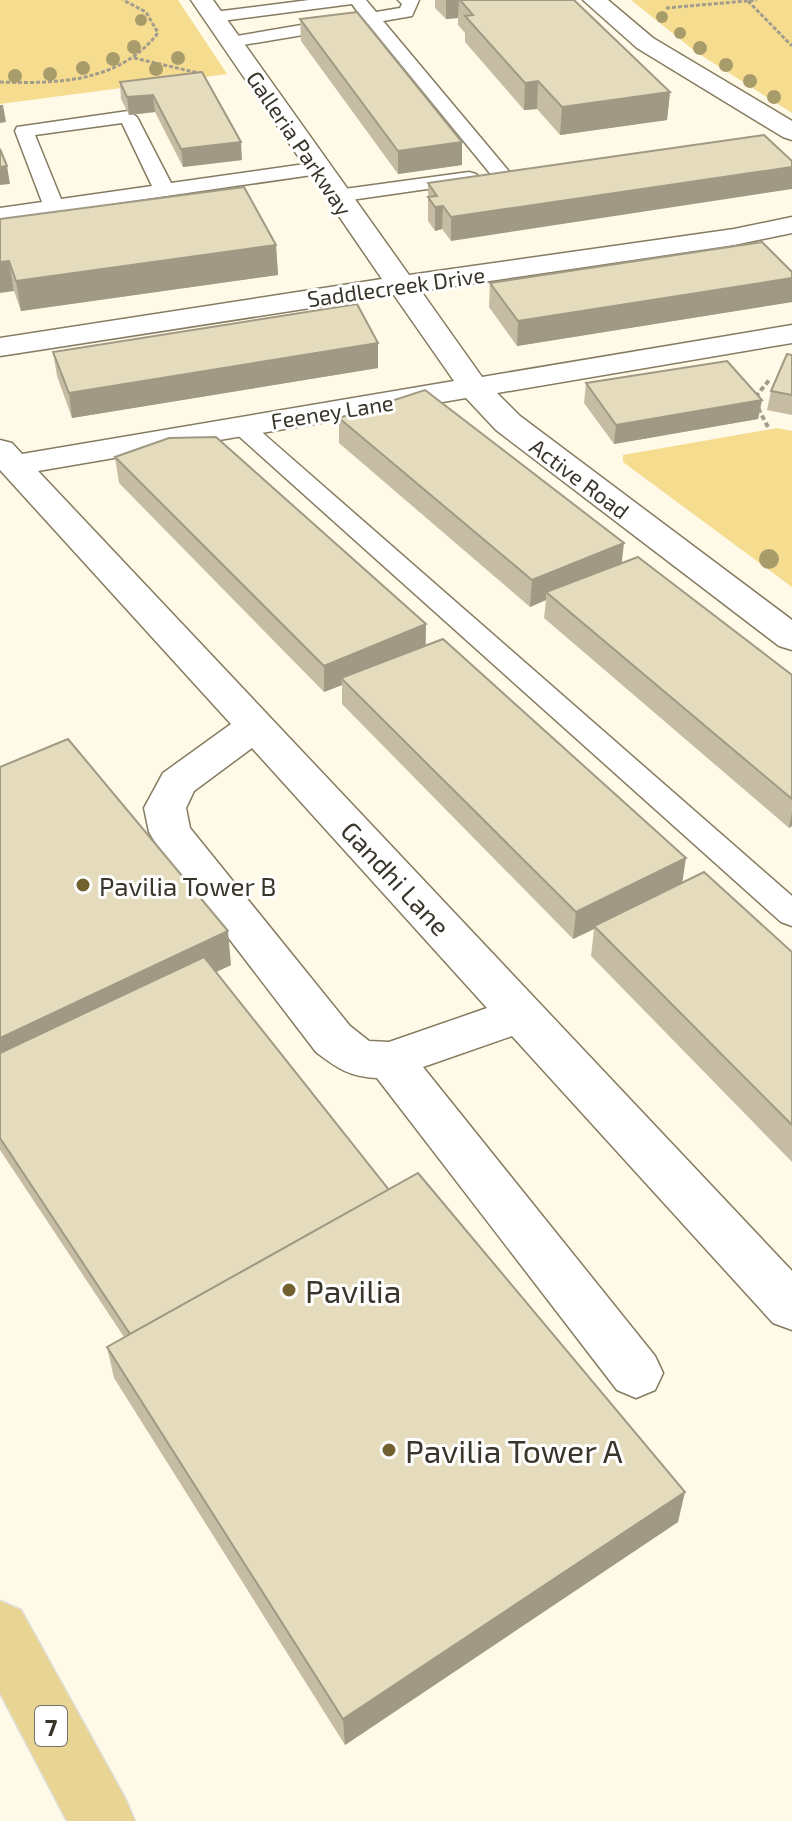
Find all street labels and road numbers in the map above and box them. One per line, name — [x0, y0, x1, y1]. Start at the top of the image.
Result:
street label: Galleria Parkway — [242, 66, 358, 221]
street label: Saddlecreek Drive — [306, 261, 486, 311]
street label: Feeney Lane — [269, 388, 395, 434]
street label: Active Road — [525, 432, 635, 524]
street label: Gandhi Lane — [335, 815, 457, 941]
road number: 7 — [35, 1706, 67, 1746]

